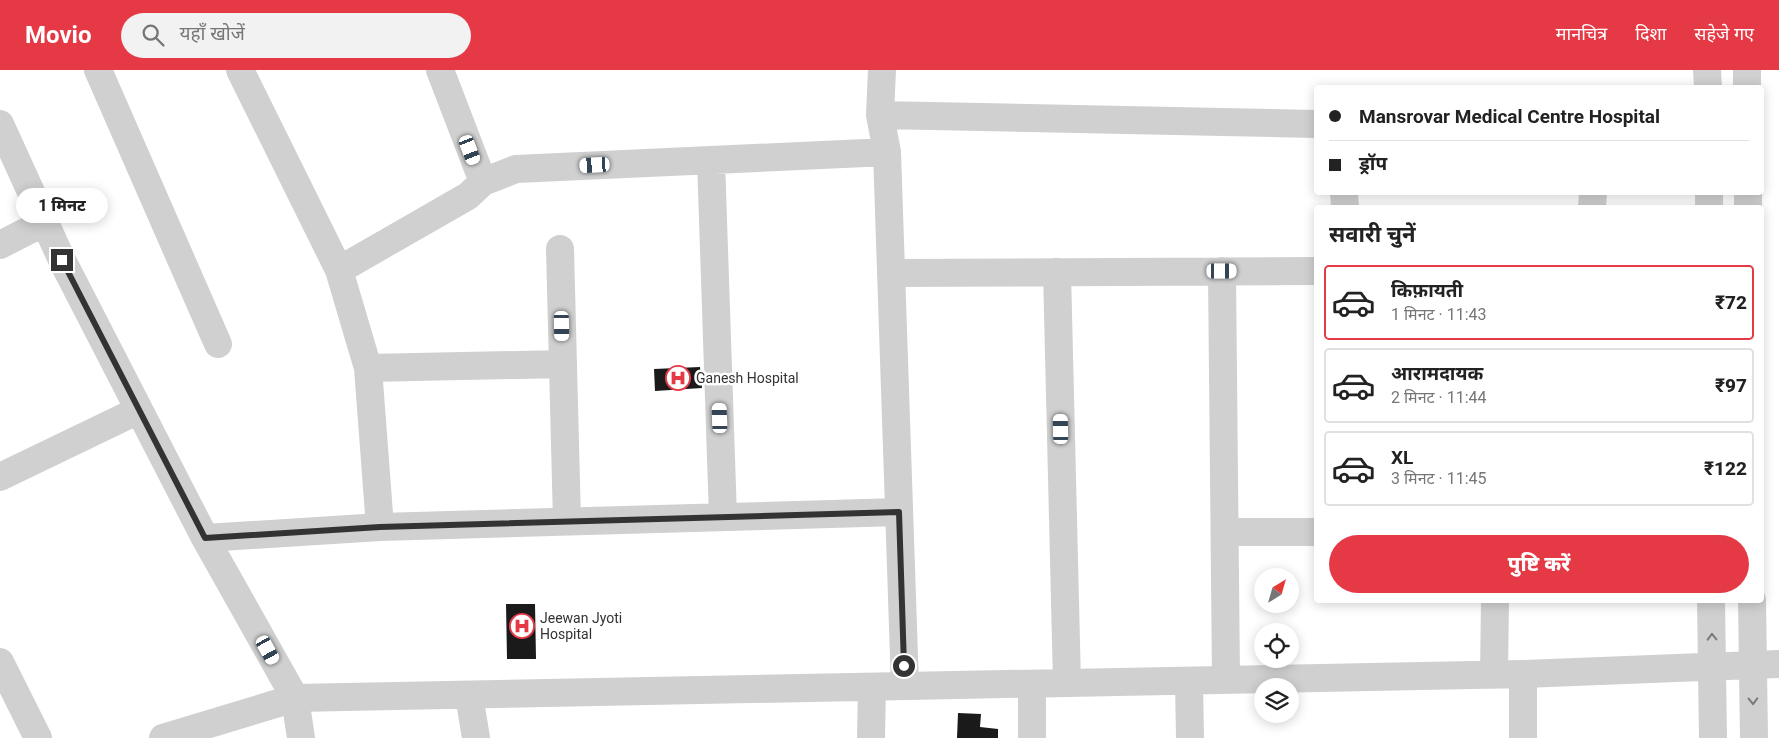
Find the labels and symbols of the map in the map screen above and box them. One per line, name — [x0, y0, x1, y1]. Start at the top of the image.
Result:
car — [457, 133, 482, 167]
car — [579, 157, 610, 173]
callout: 1 मिनट — [16, 188, 108, 222]
route end — [51, 249, 73, 271]
car — [1207, 264, 1237, 279]
car — [554, 311, 569, 341]
hospital icon: Ganesh Hospital — [665, 365, 691, 391]
place label: Ganesh Hospital — [696, 370, 799, 386]
car — [711, 403, 728, 433]
car — [1053, 414, 1068, 444]
north arrow — [1254, 568, 1299, 612]
place label: Jeewan Jyoti Hospital — [540, 610, 622, 642]
hospital icon: Jeewan Jyoti Hospital — [509, 613, 535, 639]
car — [254, 633, 281, 667]
one-way arrow — [1706, 633, 1717, 641]
route start — [893, 655, 915, 677]
one-way arrow — [1748, 698, 1758, 705]

